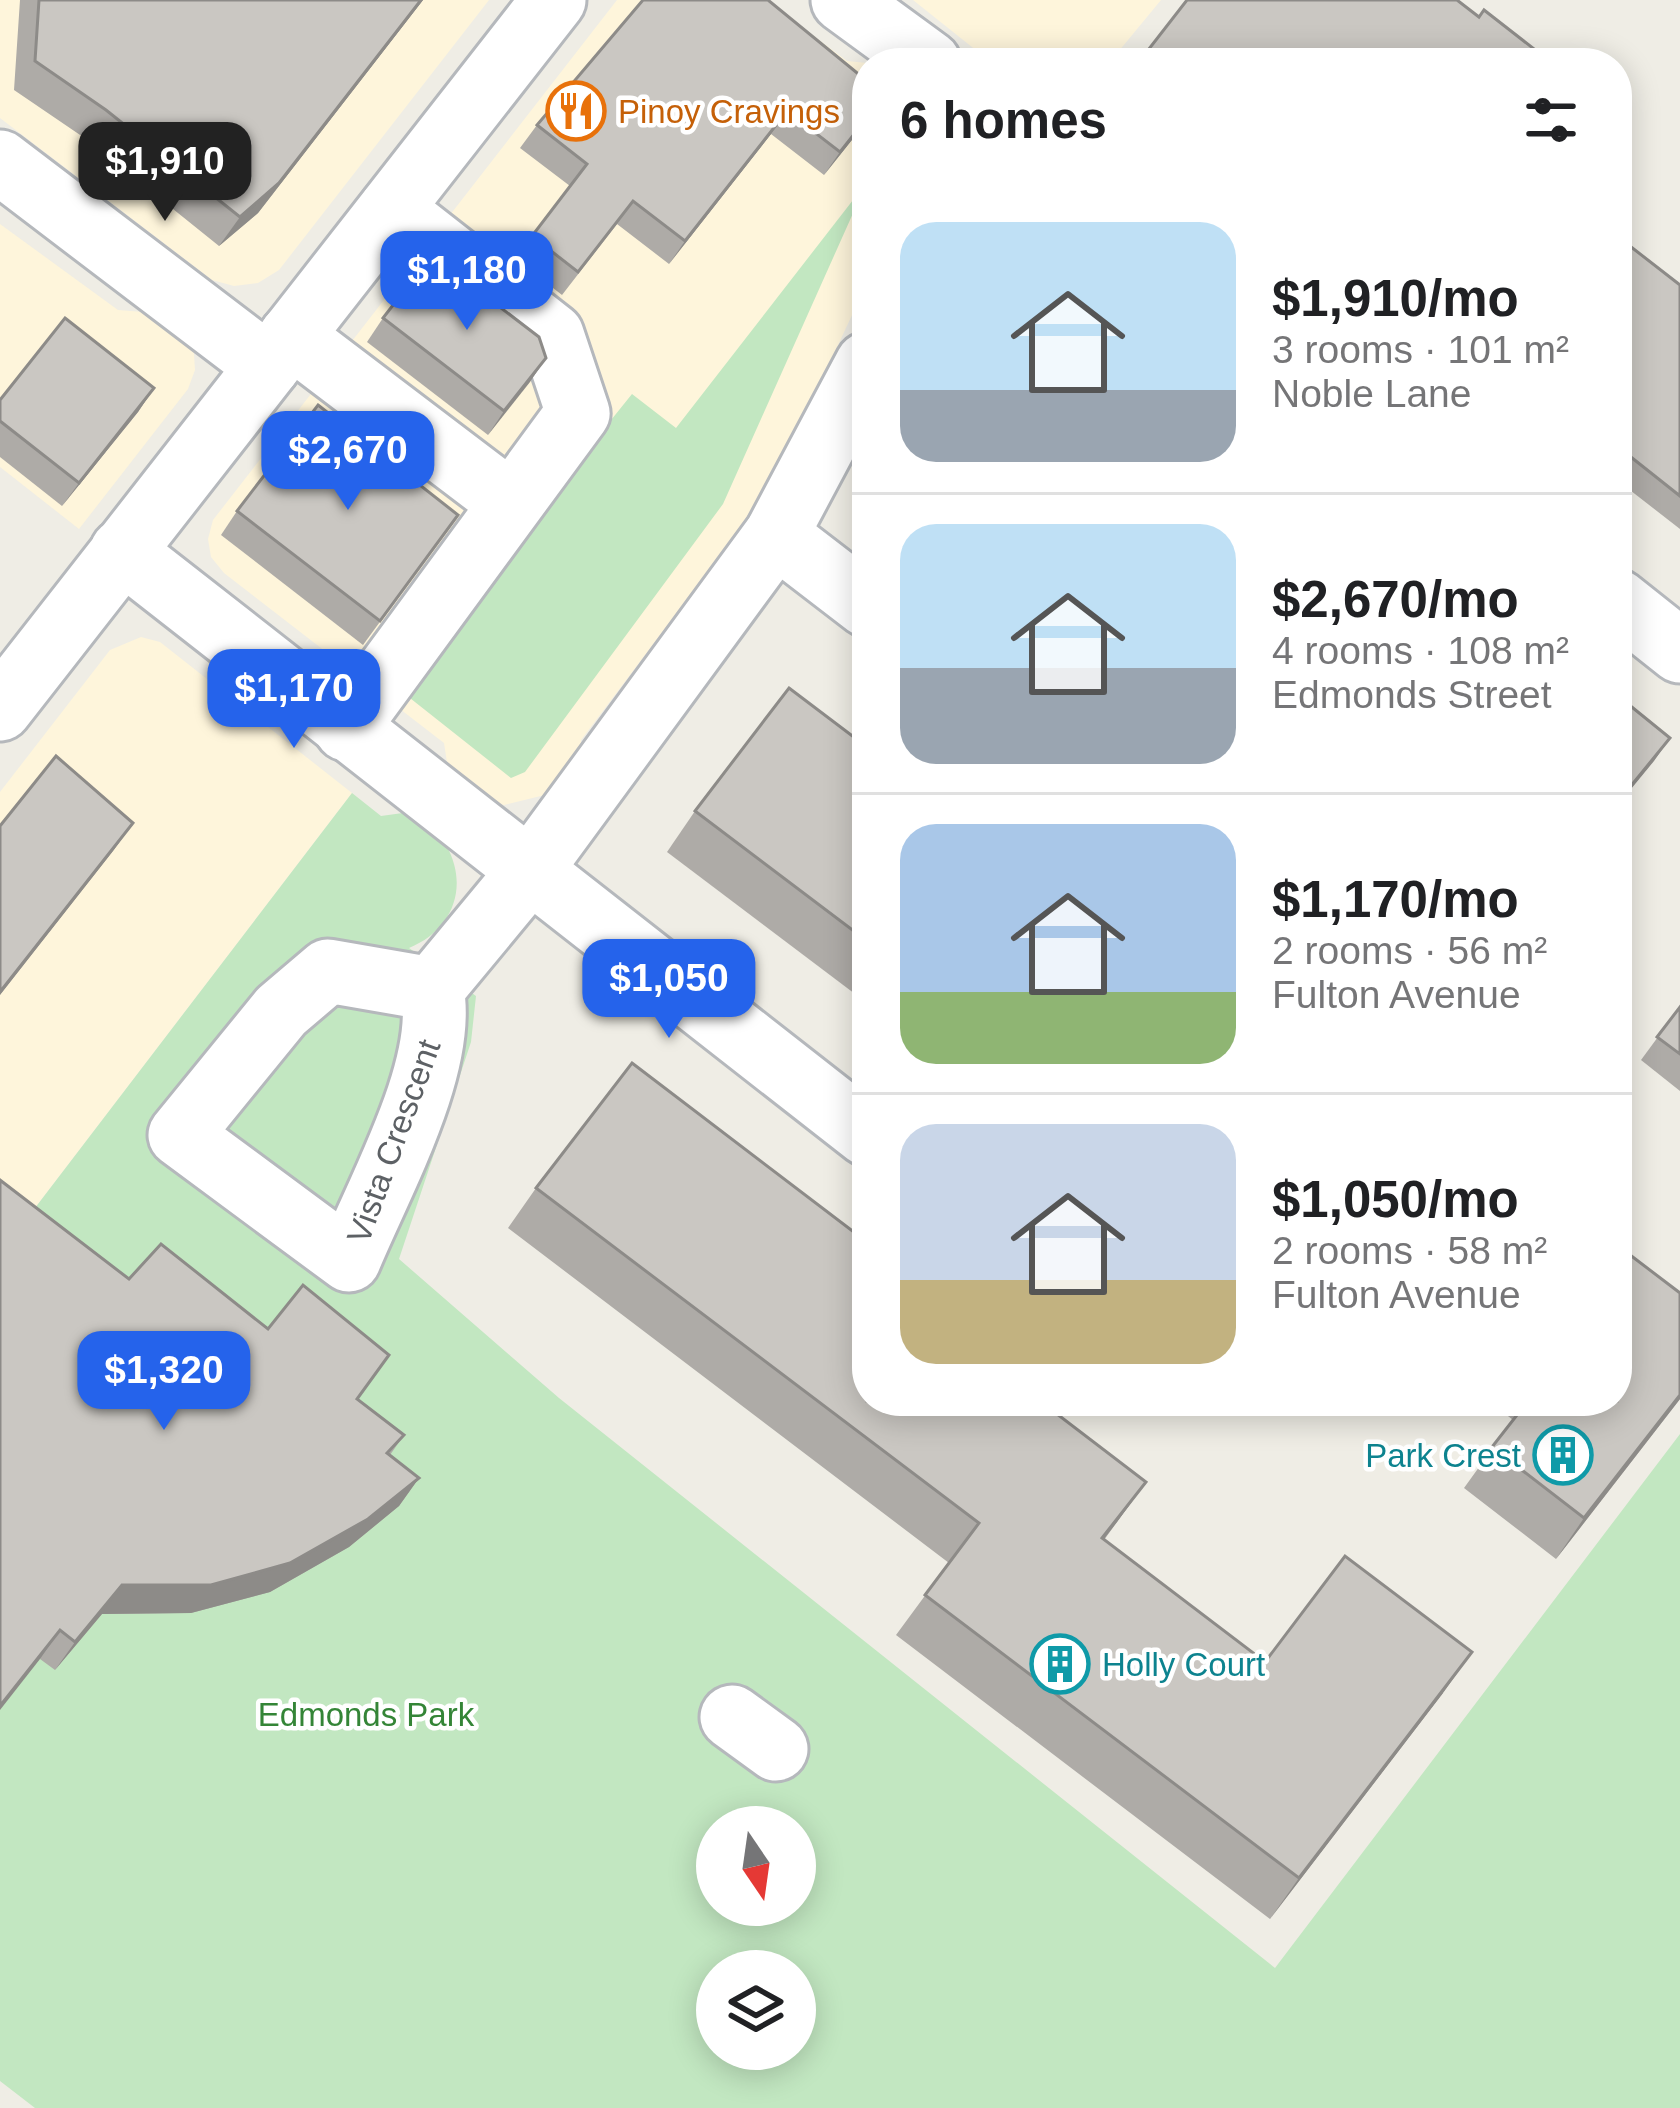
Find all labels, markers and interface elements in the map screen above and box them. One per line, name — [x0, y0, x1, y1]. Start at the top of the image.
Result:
restaurant icon: Pinoy Cravings — [545, 80, 607, 142]
icon: filters — [1518, 87, 1584, 153]
text: 6 homes — [900, 92, 1107, 149]
place label: Pinoy Cravings — [618, 93, 840, 130]
pin: $1,910 — [67, 122, 263, 224]
text: $1,910 — [105, 139, 225, 182]
pin: $1,180 — [369, 231, 565, 333]
text: $1,180 — [407, 248, 527, 291]
icon: home — [996, 270, 1140, 414]
text: $1,910/mo — [1272, 270, 1519, 327]
text: 3 rooms · 101 m² — [1272, 328, 1569, 371]
text: Noble Lane — [1272, 372, 1472, 415]
pin: $2,670 — [250, 411, 446, 513]
text: $2,670 — [288, 428, 408, 471]
text: $2,670/mo — [1272, 571, 1519, 628]
icon: home — [996, 572, 1140, 716]
text: 4 rooms · 108 m² — [1272, 629, 1569, 672]
pin: $1,170 — [196, 649, 392, 751]
text: $1,170 — [234, 666, 354, 709]
text: Edmonds Street — [1272, 673, 1552, 716]
text: $1,170/mo — [1272, 871, 1519, 928]
icon: home — [996, 872, 1140, 1016]
text: 2 rooms · 56 m² — [1272, 929, 1547, 972]
pin: $1,050 — [571, 939, 767, 1041]
text: $1,050 — [609, 956, 729, 999]
text: Fulton Avenue — [1272, 973, 1521, 1016]
street label: Vista Crescent — [339, 1034, 447, 1248]
text: $1,050/mo — [1272, 1171, 1519, 1228]
icon: home — [996, 1172, 1140, 1316]
text: 2 rooms · 58 m² — [1272, 1229, 1547, 1272]
text: Fulton Avenue — [1272, 1273, 1521, 1316]
pin: $1,320 — [66, 1331, 262, 1433]
text: $1,320 — [104, 1348, 224, 1391]
building icon: Park Crest — [1532, 1424, 1594, 1486]
place label: Park Crest — [1365, 1437, 1521, 1474]
building icon: Holly Court — [1029, 1633, 1091, 1695]
place label: Holly Court — [1102, 1646, 1265, 1683]
park label: Edmonds Park — [258, 1696, 475, 1733]
north arrow — [696, 1806, 816, 1926]
map controls — [696, 1806, 816, 2070]
button: layers — [696, 1950, 816, 2070]

